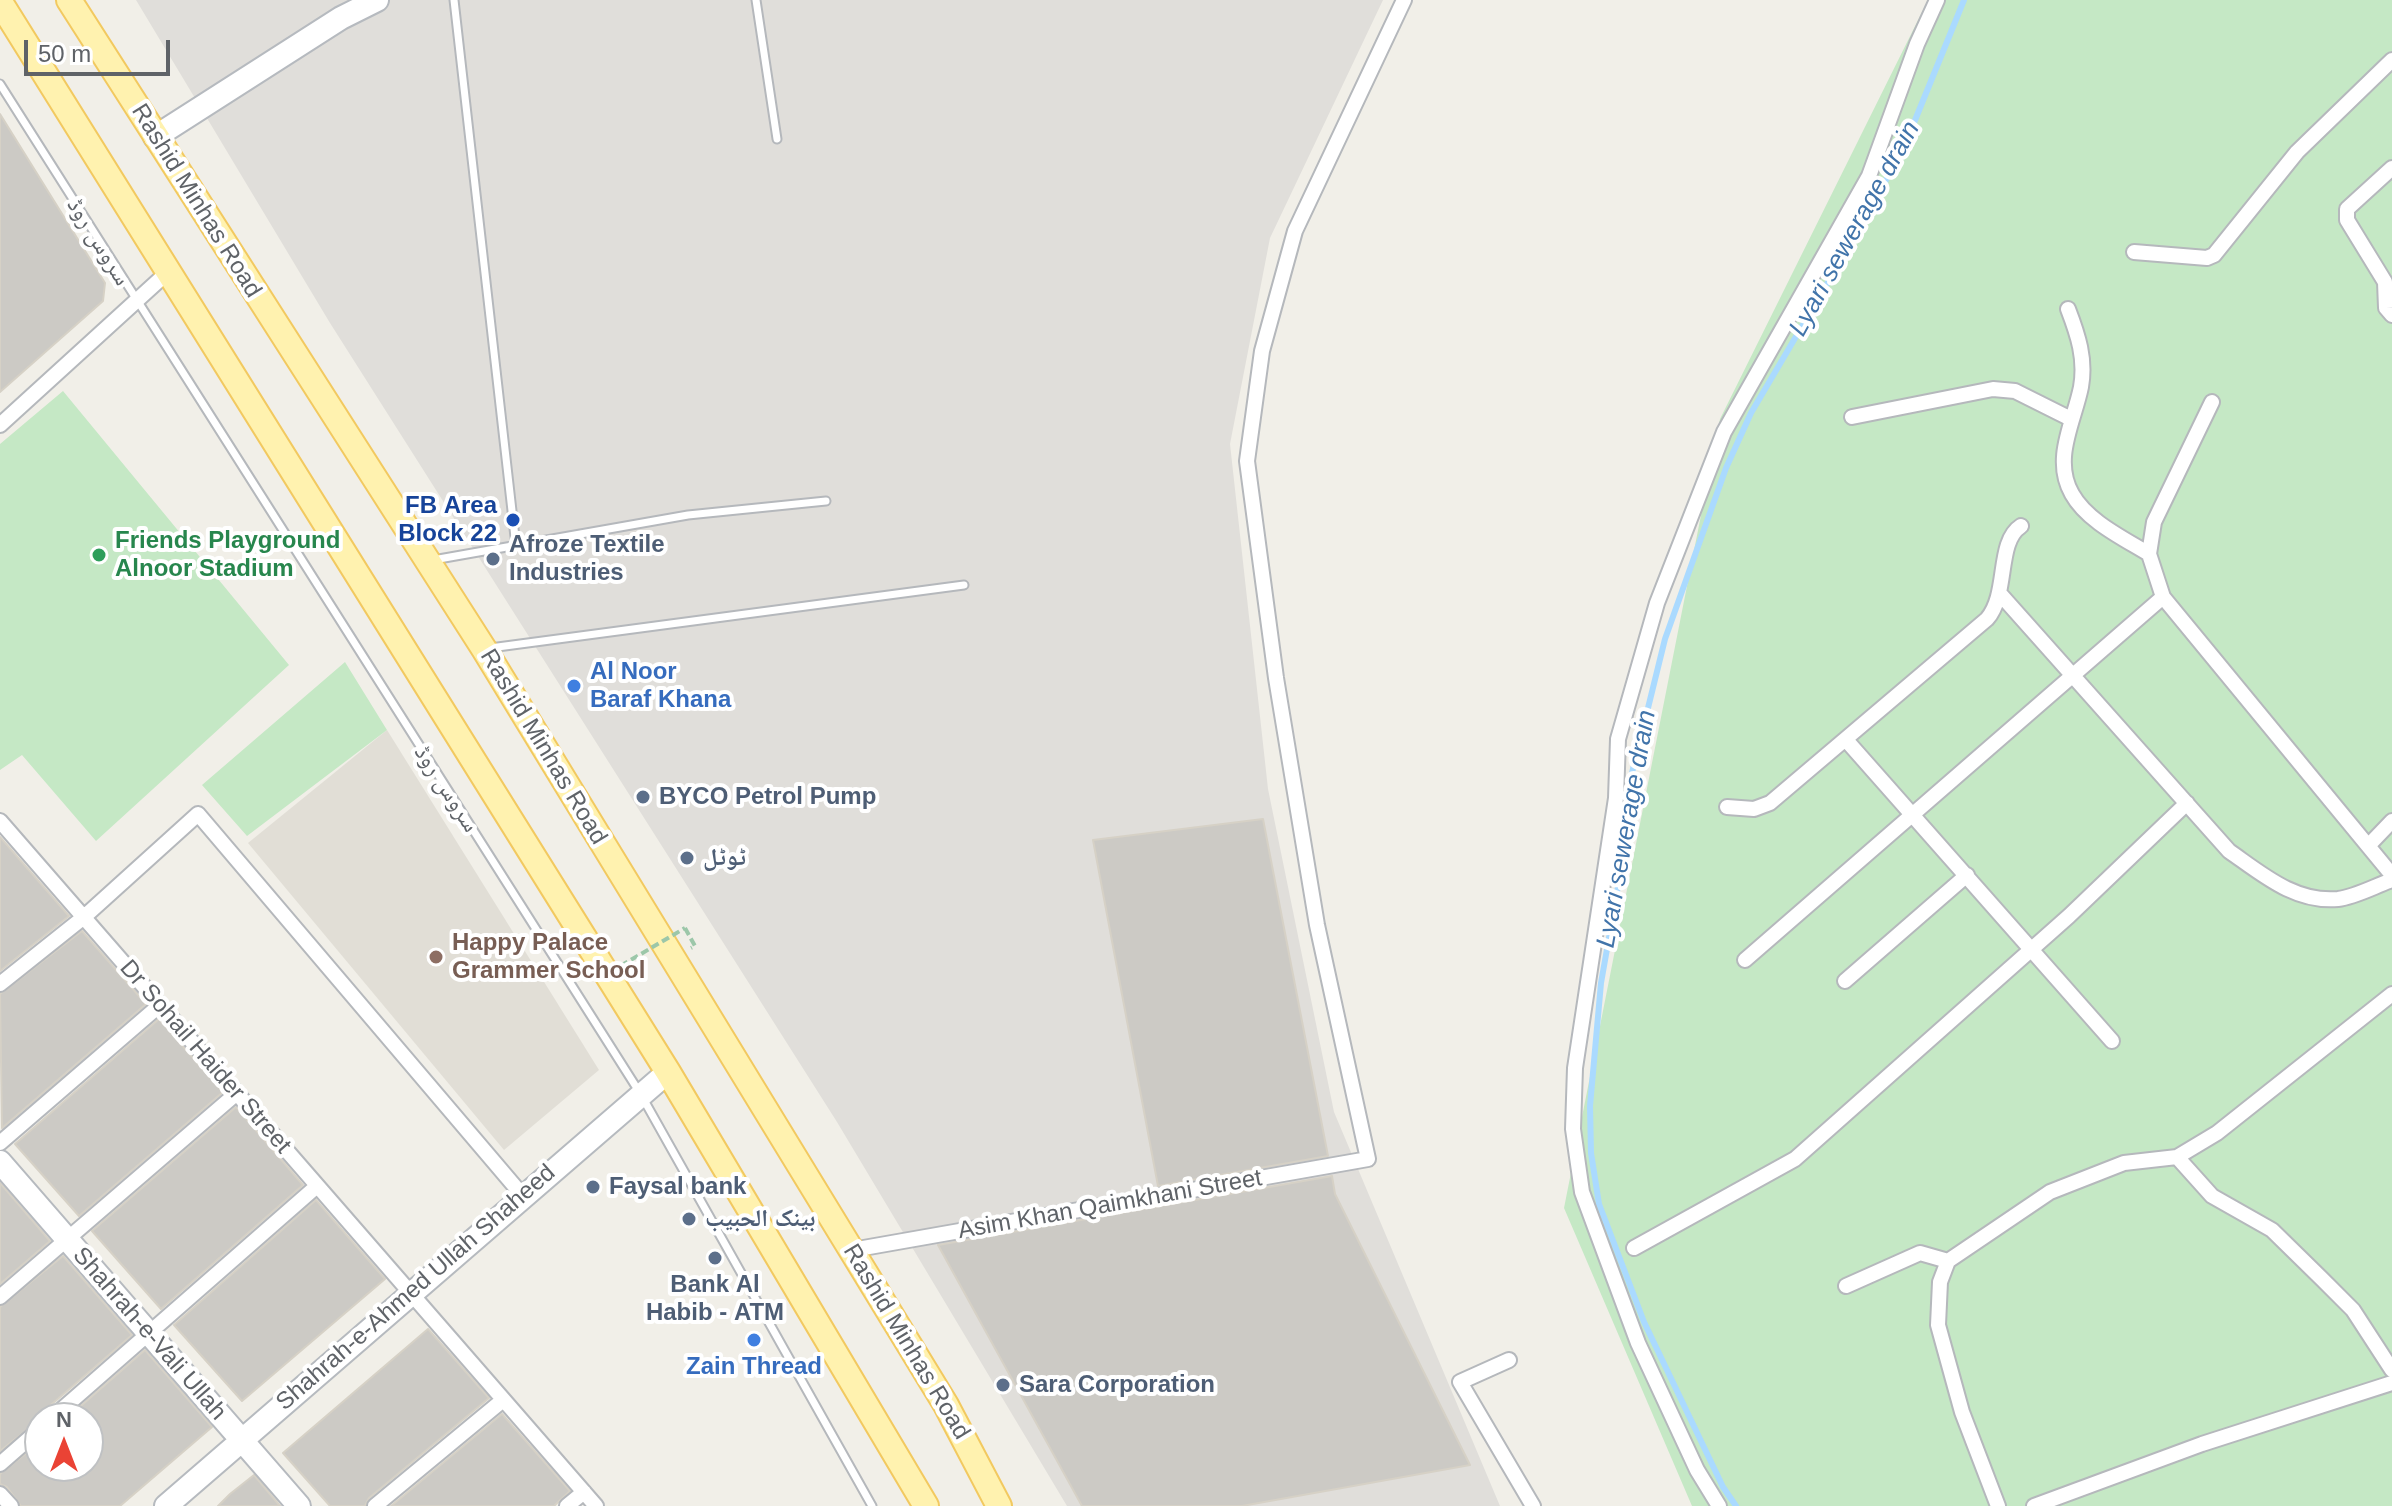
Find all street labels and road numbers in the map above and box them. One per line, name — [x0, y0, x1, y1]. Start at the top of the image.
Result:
street label: Rashid Minhas Road — [125, 99, 267, 303]
street label: سروس روڈ — [60, 193, 136, 291]
street label: Rashid Minhas Road — [473, 644, 613, 850]
street label: سروس روڈ — [407, 740, 485, 838]
street label: Dr Sohail Haider Street — [113, 954, 297, 1160]
street label: Shahrah-e-Ahmed Ullah Shaheed — [271, 1159, 561, 1417]
street label: Asim Khan Qaimkhani Street — [956, 1164, 1264, 1246]
street label: Rashid Minhas Road — [836, 1239, 976, 1445]
street label: Shahrah-e-Vali Ullah — [66, 1242, 232, 1426]

